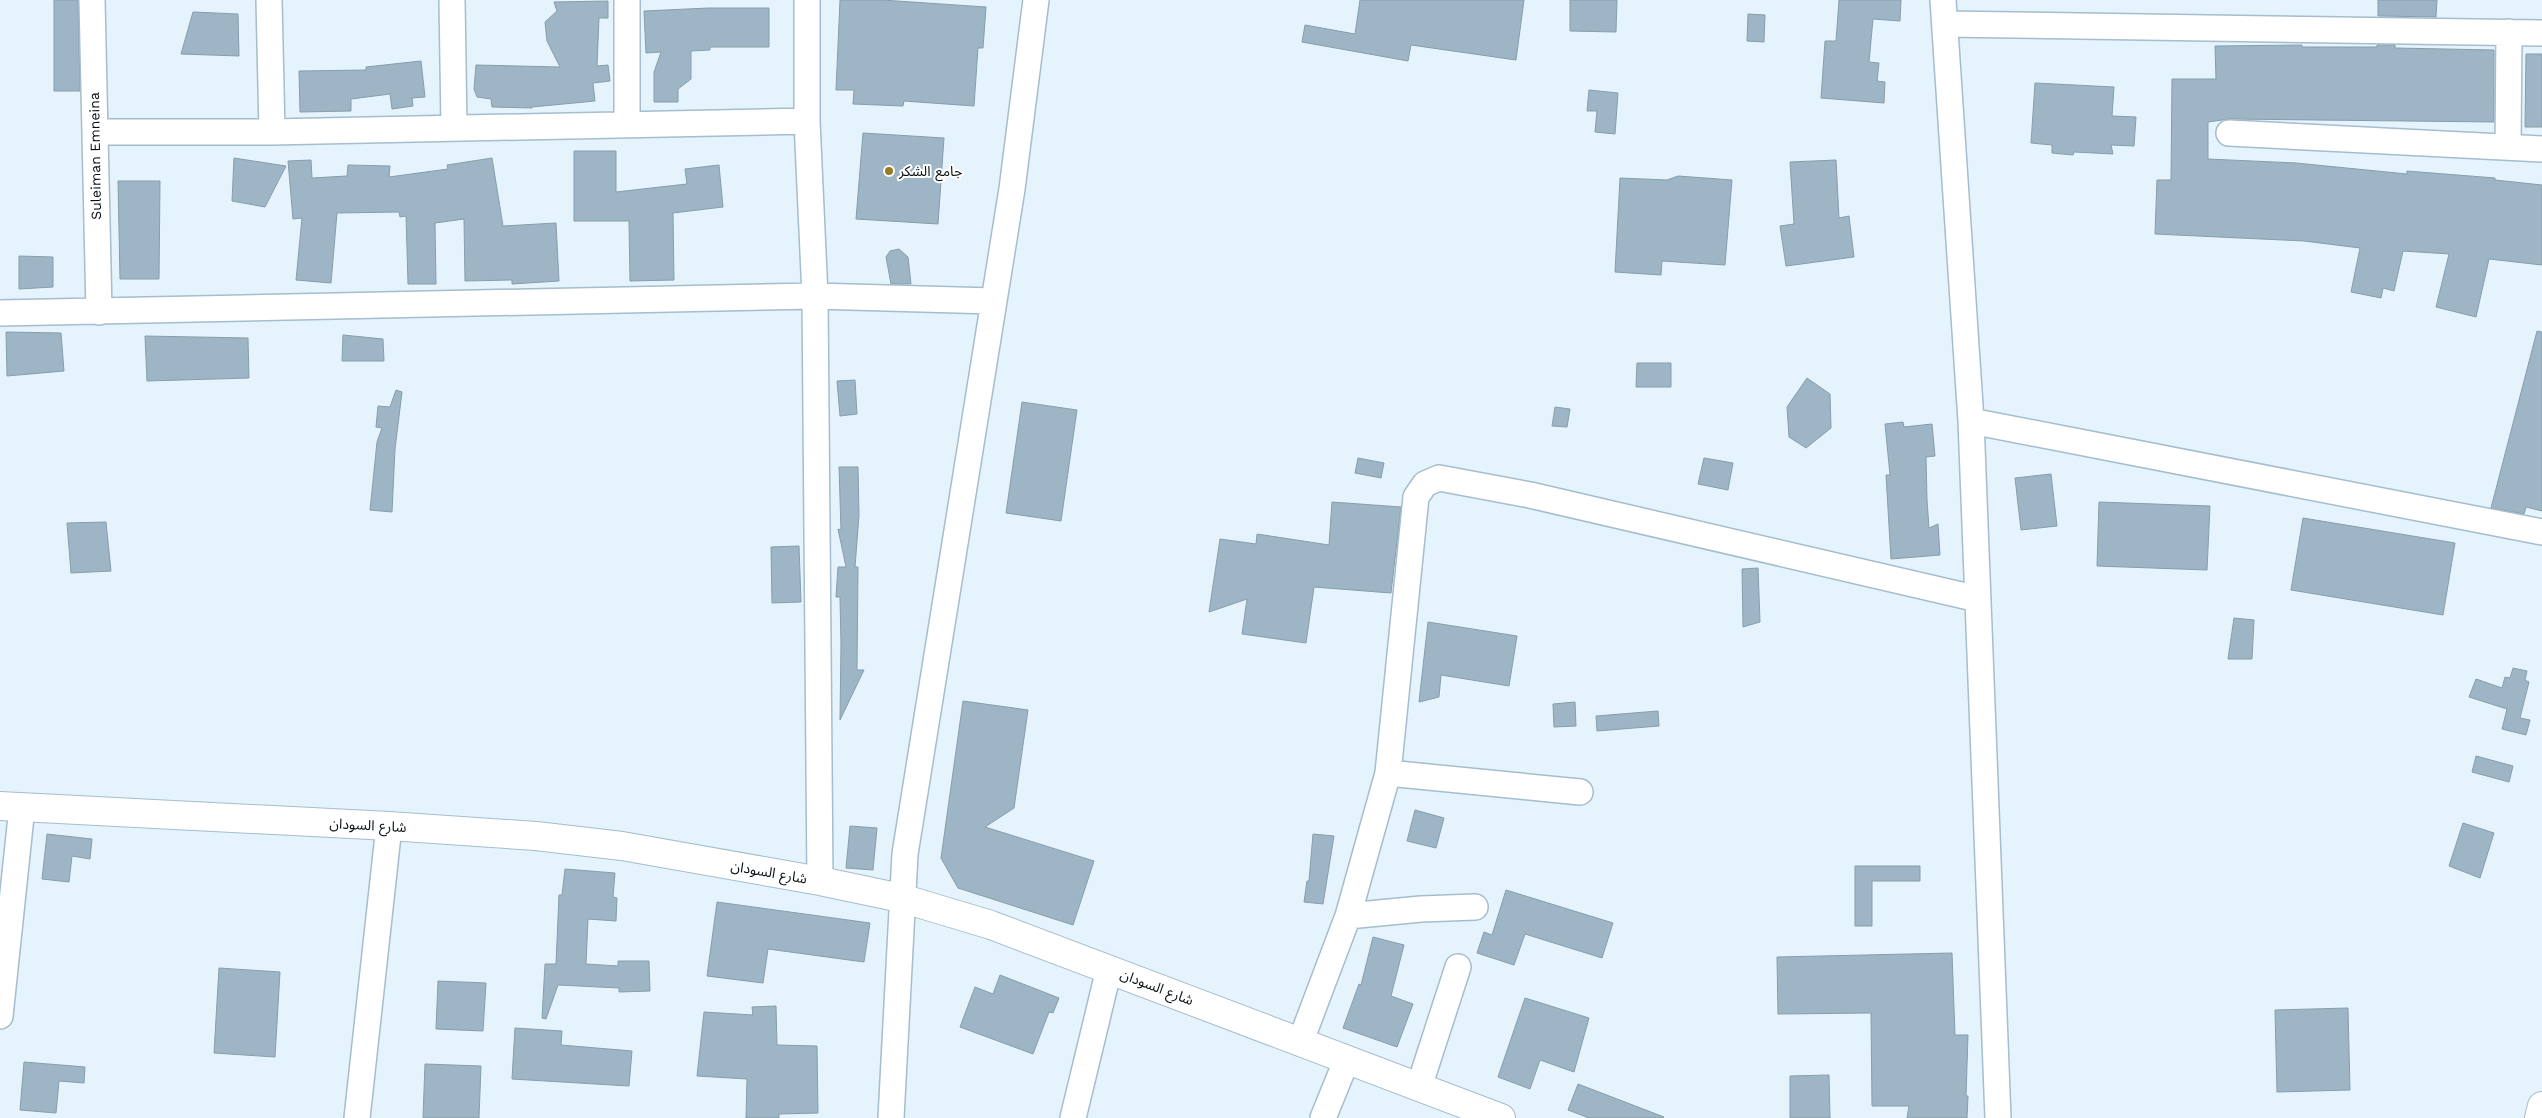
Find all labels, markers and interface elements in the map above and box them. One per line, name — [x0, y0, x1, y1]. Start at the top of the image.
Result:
street label: Suleiman Emneina — [86, 92, 104, 220]
place label: جامع الشكر — [898, 163, 962, 182]
marker: جامع الشكر — [883, 165, 895, 177]
street label: شارع السودان — [329, 815, 407, 838]
street label: شارع السودان — [729, 857, 808, 890]
street label: شارع السودان — [1117, 966, 1196, 1011]

